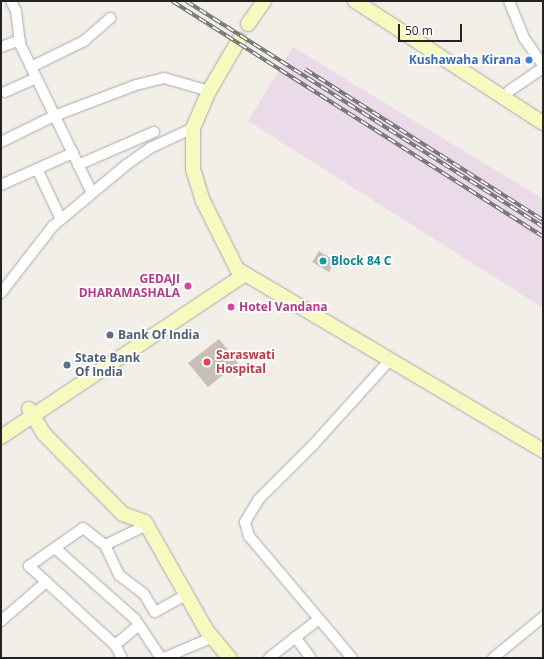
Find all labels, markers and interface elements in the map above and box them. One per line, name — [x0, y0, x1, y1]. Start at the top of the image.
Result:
scale bar — [400, 16, 464, 42]
text: 50 m — [405, 22, 433, 39]
place label: Kushawaha Kirana — [409, 53, 521, 67]
marker: Kushawaha Kirana — [524, 55, 534, 65]
place label: Block 84 C — [331, 254, 391, 268]
marker: Block 84 C — [318, 256, 328, 266]
place label: GEDAJI DHARAMASHALA — [79, 272, 180, 300]
marker: GEDAJI DHARAMASHALA — [183, 281, 193, 291]
place label: Hotel Vandana — [239, 300, 328, 314]
marker: Hotel Vandana — [226, 302, 236, 312]
place label: Bank Of India — [118, 328, 199, 342]
marker: Bank Of India — [105, 330, 115, 340]
place label: Saraswati Hospital — [216, 348, 275, 376]
place label: State Bank Of India — [75, 351, 140, 379]
marker: Saraswati Hospital — [201, 356, 213, 368]
marker: State Bank Of India — [62, 360, 72, 370]

